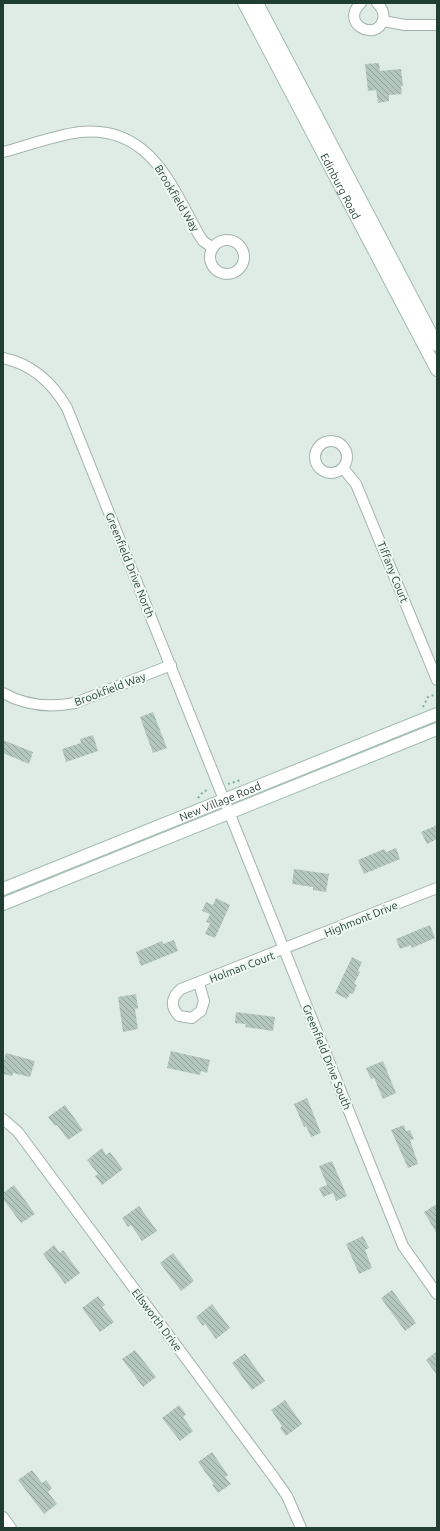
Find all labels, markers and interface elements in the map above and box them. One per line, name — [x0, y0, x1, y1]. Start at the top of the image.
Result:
street label: Edinburg Road — [318, 151, 363, 221]
street label: Brookfield Way — [152, 163, 202, 234]
street label: Greenfield Drive North — [103, 511, 157, 619]
street label: Tiffany Court — [375, 540, 411, 605]
street label: Brookfield Way — [73, 670, 148, 708]
street label: New Village Road — [178, 780, 263, 823]
street label: Highmont Drive — [323, 899, 399, 939]
street label: Holman Court — [208, 949, 277, 985]
street label: Greenfield Drive South — [300, 1003, 354, 1111]
street label: Ellsworth Drive — [130, 1286, 184, 1354]

